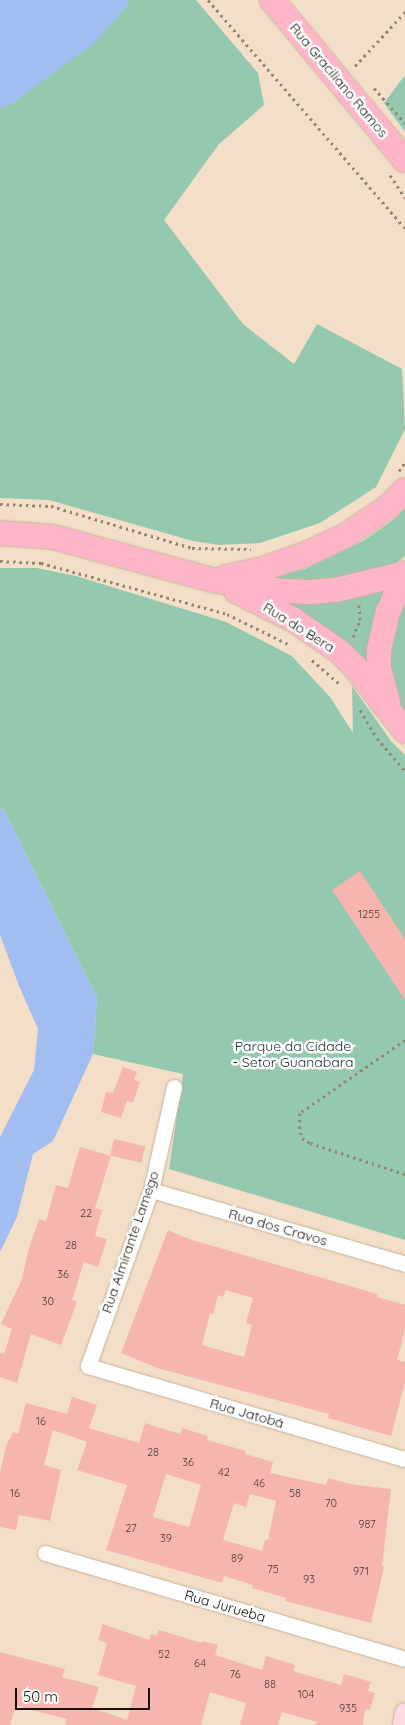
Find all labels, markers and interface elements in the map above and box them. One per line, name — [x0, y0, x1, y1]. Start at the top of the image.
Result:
street label: Rua Graciliano Ramos — [286, 19, 392, 141]
street label: Rua do Bera — [260, 598, 338, 656]
house number: 1255 — [358, 907, 380, 921]
park label: Parque da Cidade - Setor Guanabara — [233, 1038, 353, 1070]
street label: Rua Almirante Lamego — [98, 1169, 162, 1315]
street label: Rua dos Cravos — [227, 1205, 329, 1249]
house number: 22 — [80, 1206, 92, 1220]
house number: 28 — [65, 1238, 77, 1252]
house number: 36 — [57, 1267, 69, 1281]
house number: 30 — [42, 1294, 54, 1308]
street label: Rua Jatobá — [208, 1394, 286, 1432]
house number: 16 — [36, 1414, 46, 1428]
house number: 28 — [147, 1445, 159, 1459]
house number: 36 — [182, 1455, 194, 1469]
house number: 42 — [218, 1465, 230, 1479]
house number: 46 — [253, 1476, 265, 1490]
house number: 16 — [10, 1486, 20, 1500]
house number: 58 — [289, 1486, 301, 1500]
house number: 70 — [325, 1496, 337, 1510]
house number: 987 — [358, 1517, 376, 1531]
house number: 27 — [125, 1521, 137, 1535]
house number: 39 — [160, 1531, 172, 1545]
house number: 89 — [231, 1551, 243, 1565]
house number: 75 — [267, 1562, 279, 1576]
house number: 971 — [353, 1564, 369, 1578]
house number: 93 — [303, 1572, 315, 1586]
street label: Rua Jurueba — [182, 1586, 268, 1626]
house number: 52 — [158, 1647, 170, 1661]
house number: 64 — [194, 1656, 206, 1670]
house number: 76 — [229, 1667, 241, 1681]
house number: 88 — [264, 1677, 276, 1691]
scale bar — [18, 1678, 152, 1710]
text: 50 m — [23, 1687, 58, 1706]
house number: 104 — [298, 1687, 314, 1701]
house number: 935 — [339, 1701, 357, 1715]

